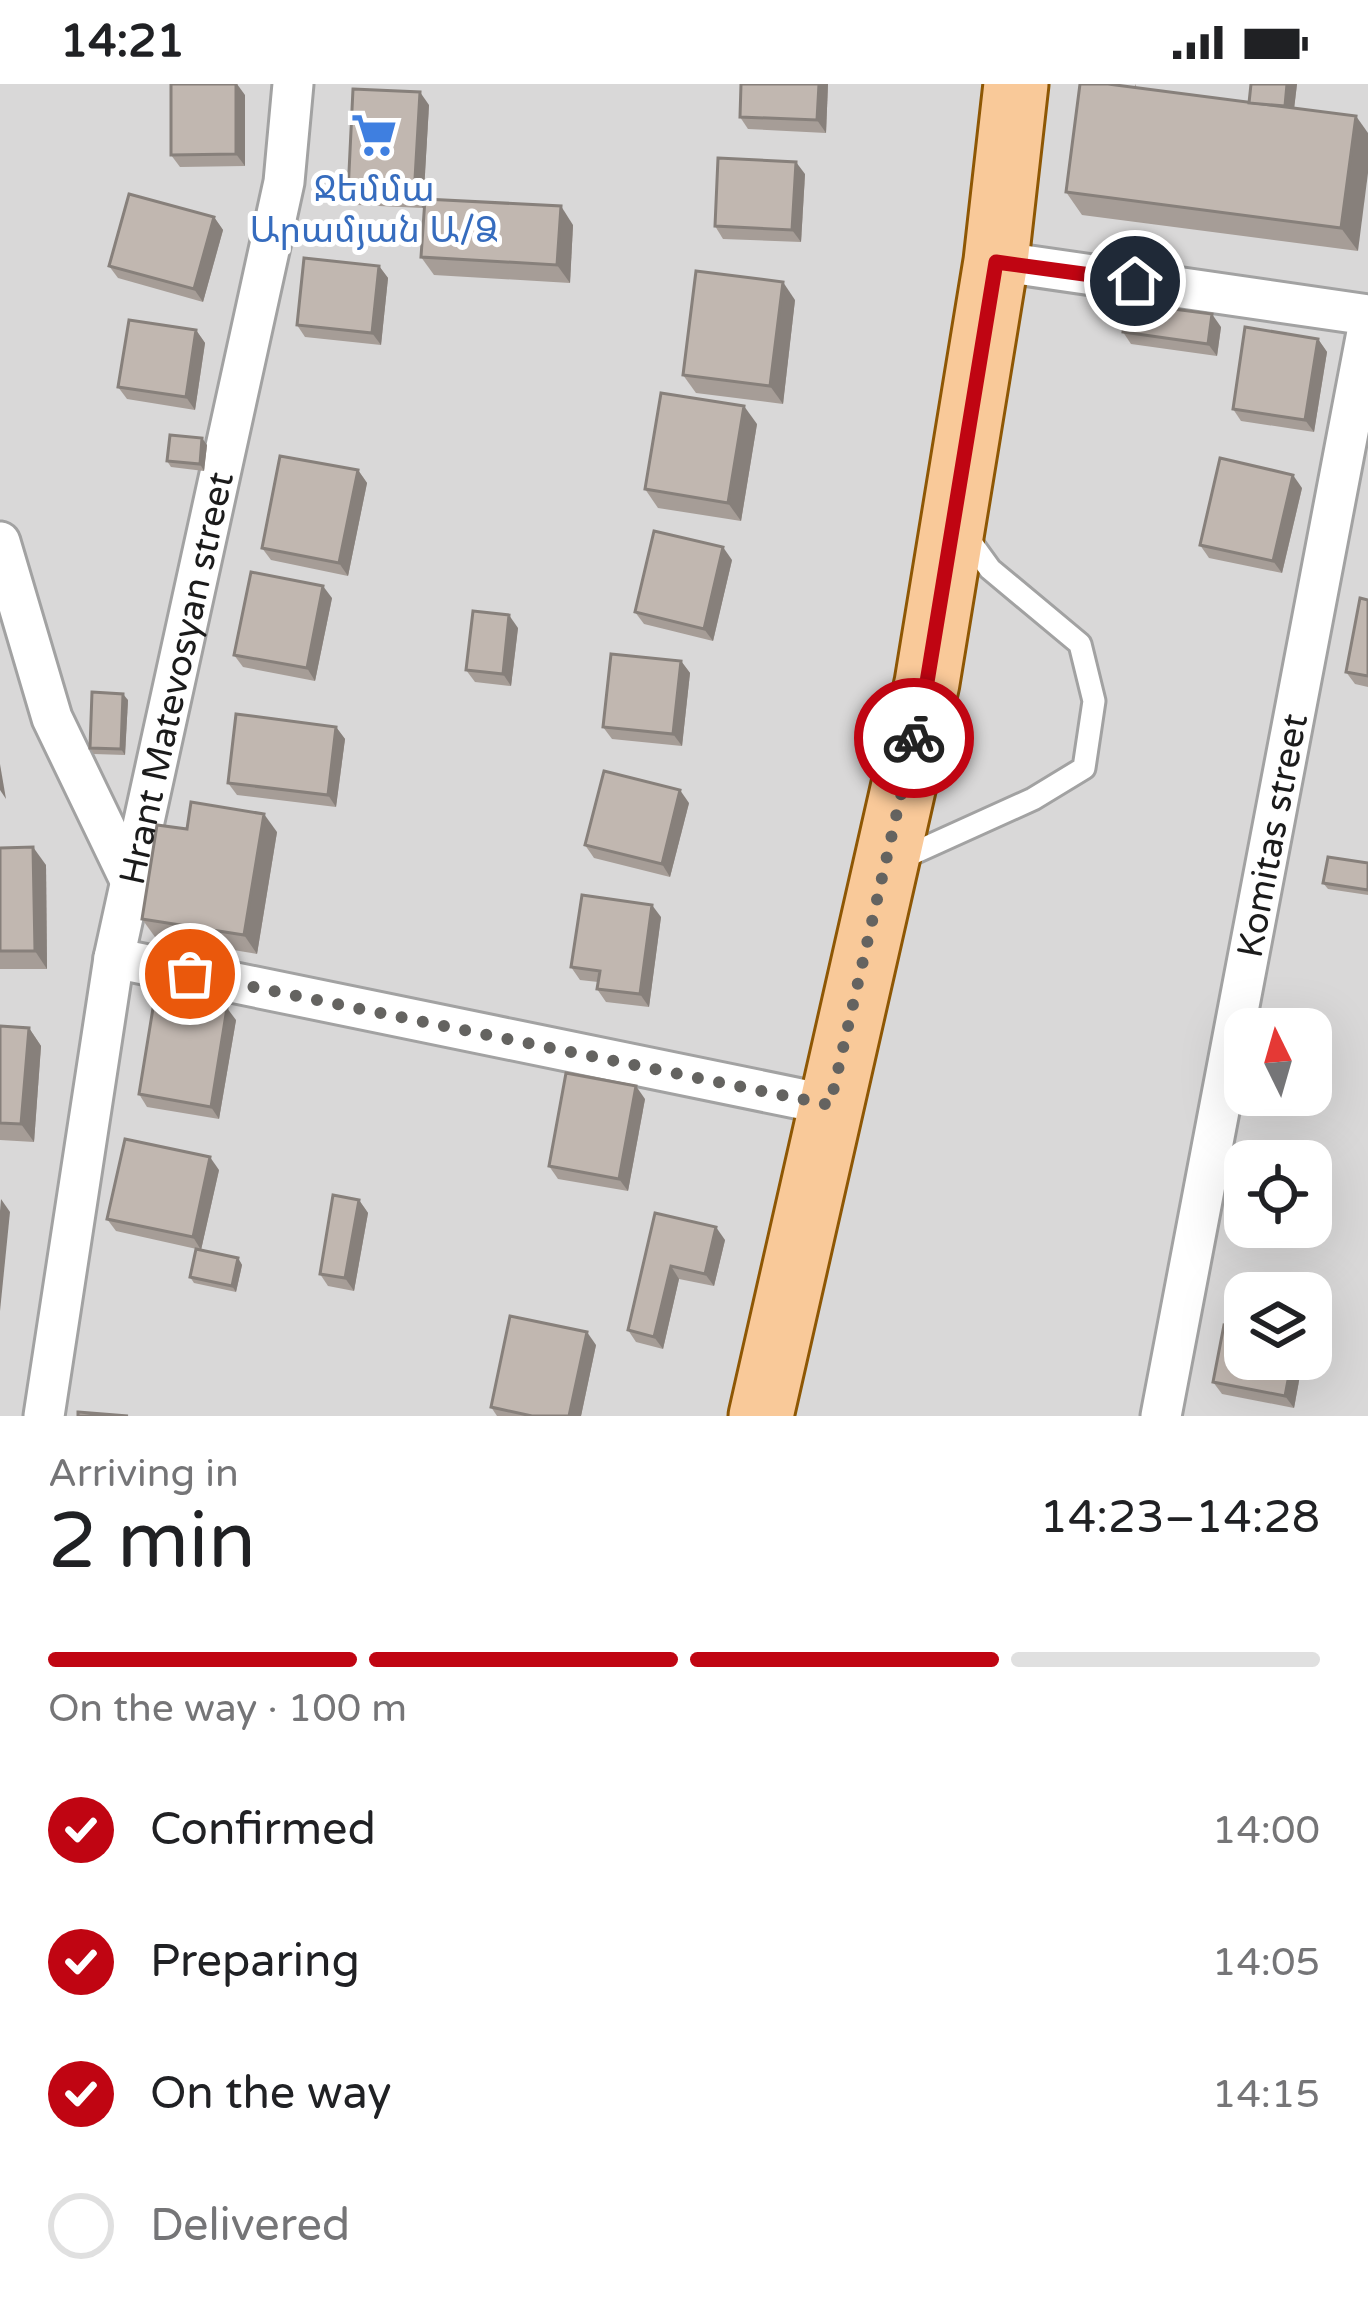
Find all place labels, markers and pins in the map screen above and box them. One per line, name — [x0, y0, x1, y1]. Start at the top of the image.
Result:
supermarket icon: Ջեմմա Արամյան Ա/Ձ — [349, 110, 399, 160]
place label: Ջեմմա Արամյան Ա/Ձ — [249, 168, 499, 252]
pin — [1084, 230, 1186, 332]
pin — [139, 923, 241, 1025]

